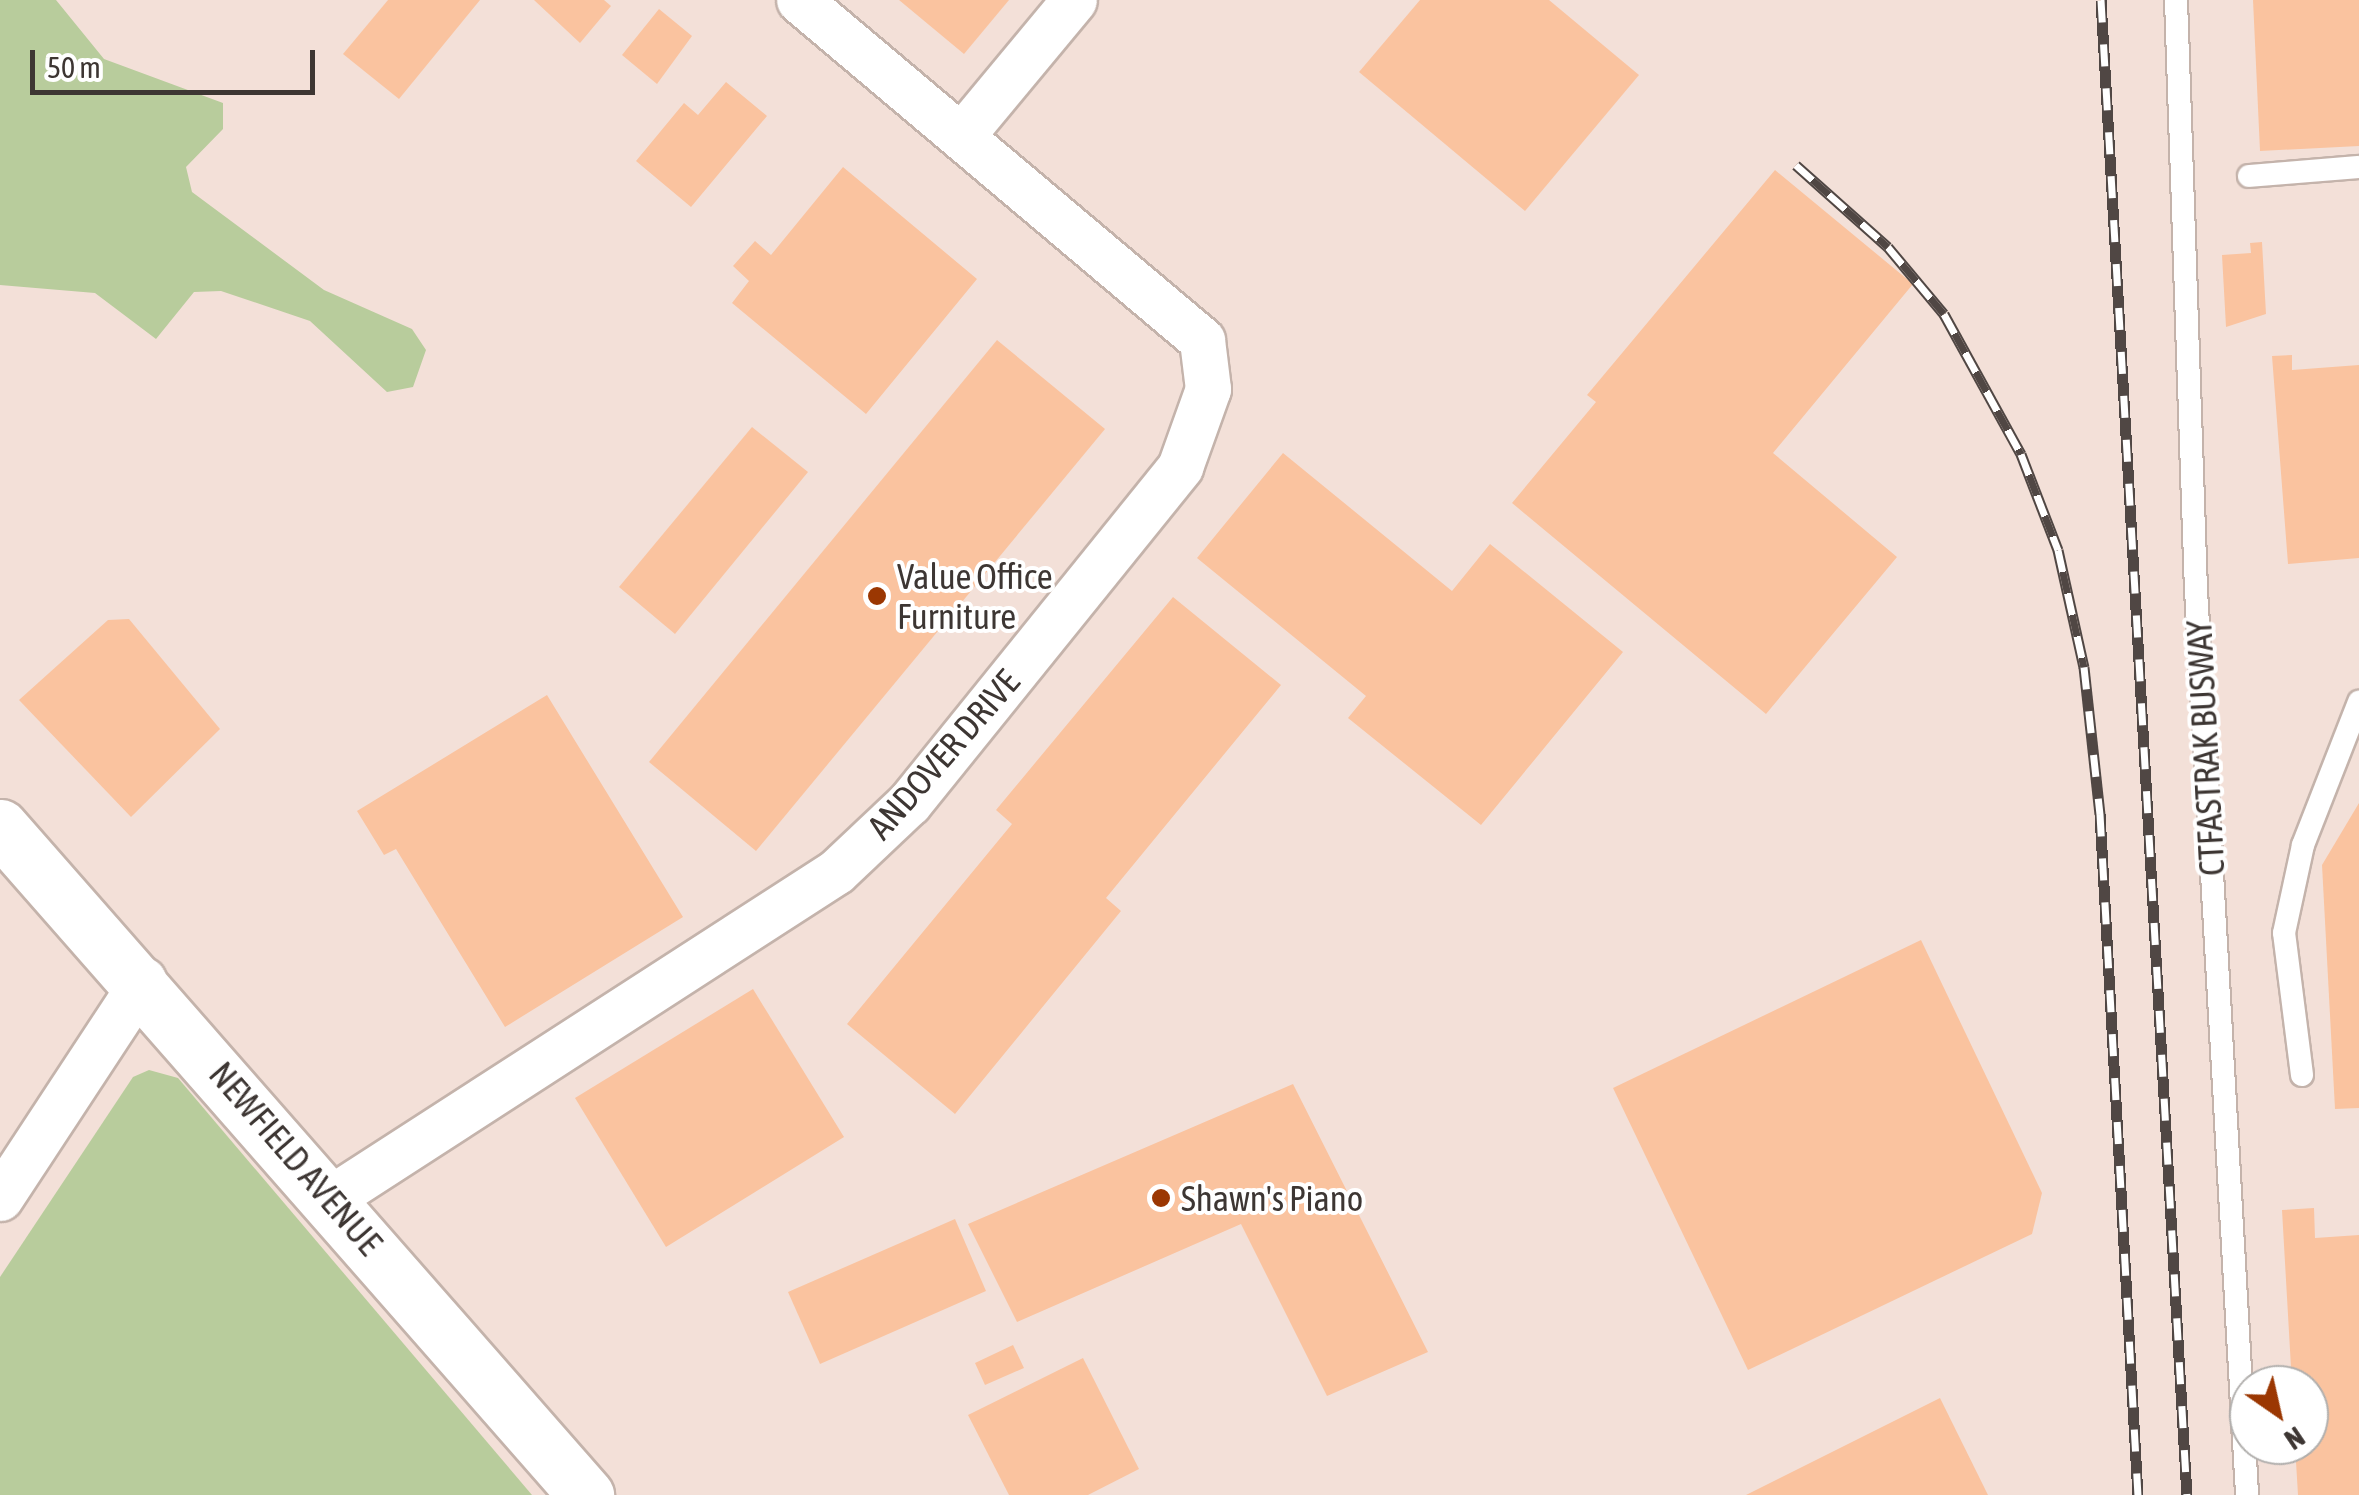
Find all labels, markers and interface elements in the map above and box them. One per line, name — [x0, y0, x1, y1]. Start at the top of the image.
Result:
scale bar — [35, 30, 320, 92]
text: 50 m — [47, 50, 101, 84]
place label: Value Office Furniture — [897, 555, 1053, 637]
marker: Value Office Furniture — [866, 585, 888, 607]
street label: CTFASTRAK BUSWAY — [2177, 619, 2233, 877]
street label: ANDOVER DRIVE — [858, 661, 1028, 847]
street label: NEWFIELD AVENUE — [201, 1053, 391, 1263]
place label: Shawn's Piano — [1181, 1177, 1363, 1219]
marker: Shawn's Piano — [1150, 1187, 1172, 1209]
north arrow — [2229, 1365, 2329, 1465]
text: N — [2279, 1420, 2310, 1456]

